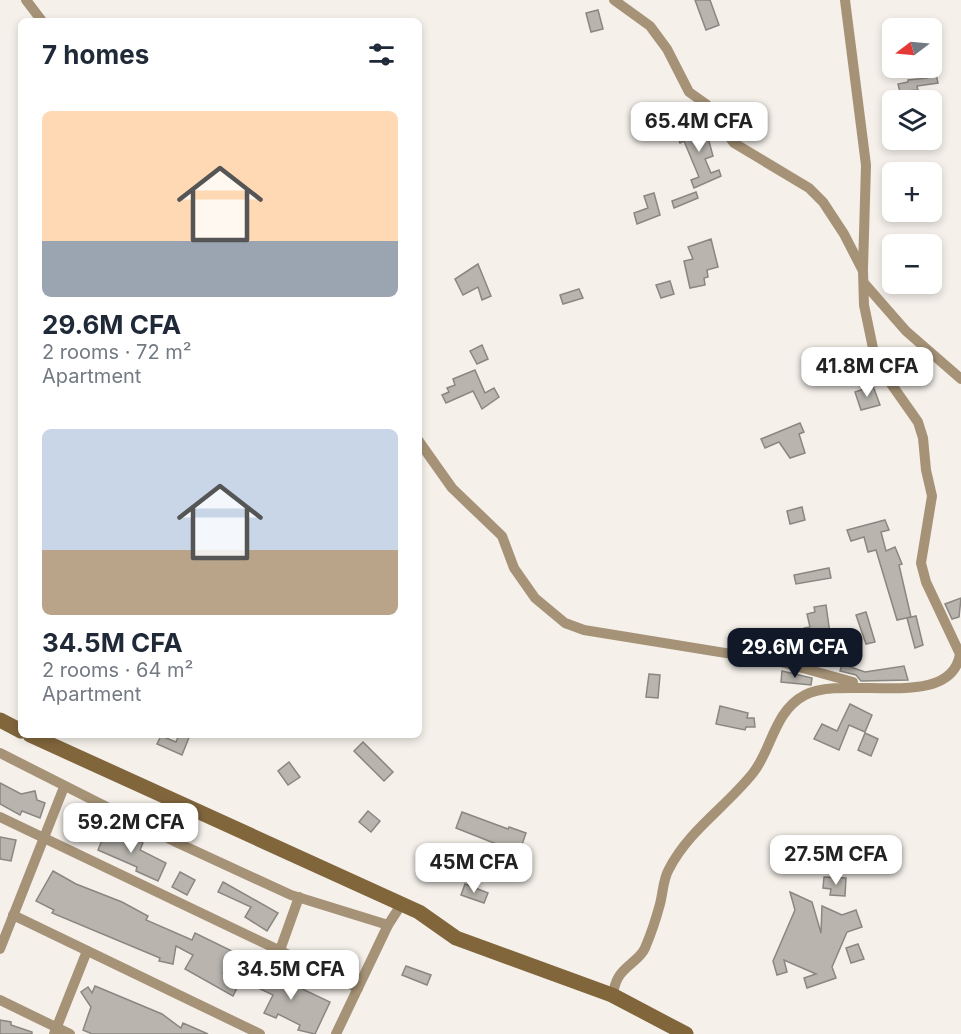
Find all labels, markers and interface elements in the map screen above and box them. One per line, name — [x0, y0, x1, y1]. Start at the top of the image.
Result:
north arrow — [882, 18, 942, 78]
map controls — [882, 18, 942, 294]
icon: filters — [365, 38, 398, 71]
text: 7 homes — [42, 39, 149, 70]
button: layers — [882, 90, 942, 150]
pin: 65.4M CFA — [630, 102, 768, 153]
text: 65.4M CFA — [645, 109, 753, 133]
icon: home — [166, 150, 274, 258]
button: + — [882, 162, 942, 222]
button: − — [882, 234, 942, 294]
text: 29.6M CFA — [42, 309, 181, 340]
text: 2 rooms · 72 m² — [42, 340, 192, 364]
pin: 41.8M CFA — [798, 347, 936, 398]
text: 41.8M CFA — [815, 354, 919, 378]
text: Apartment — [42, 364, 141, 388]
icon: home — [166, 468, 274, 576]
text: 34.5M CFA — [42, 627, 183, 658]
pin: 29.6M CFA — [726, 628, 864, 679]
text: 29.6M CFA — [741, 635, 849, 659]
text: 2 rooms · 64 m² — [42, 658, 193, 682]
text: Apartment — [42, 682, 141, 706]
pin: 59.2M CFA — [62, 803, 200, 854]
text: 59.2M CFA — [77, 810, 185, 834]
pin: 27.5M CFA — [767, 835, 905, 886]
text: 27.5M CFA — [784, 842, 888, 866]
pin: 45M CFA — [419, 843, 529, 894]
text: 45M CFA — [429, 850, 519, 874]
pin: 34.5M CFA — [222, 950, 360, 1001]
text: 34.5M CFA — [237, 957, 345, 981]

